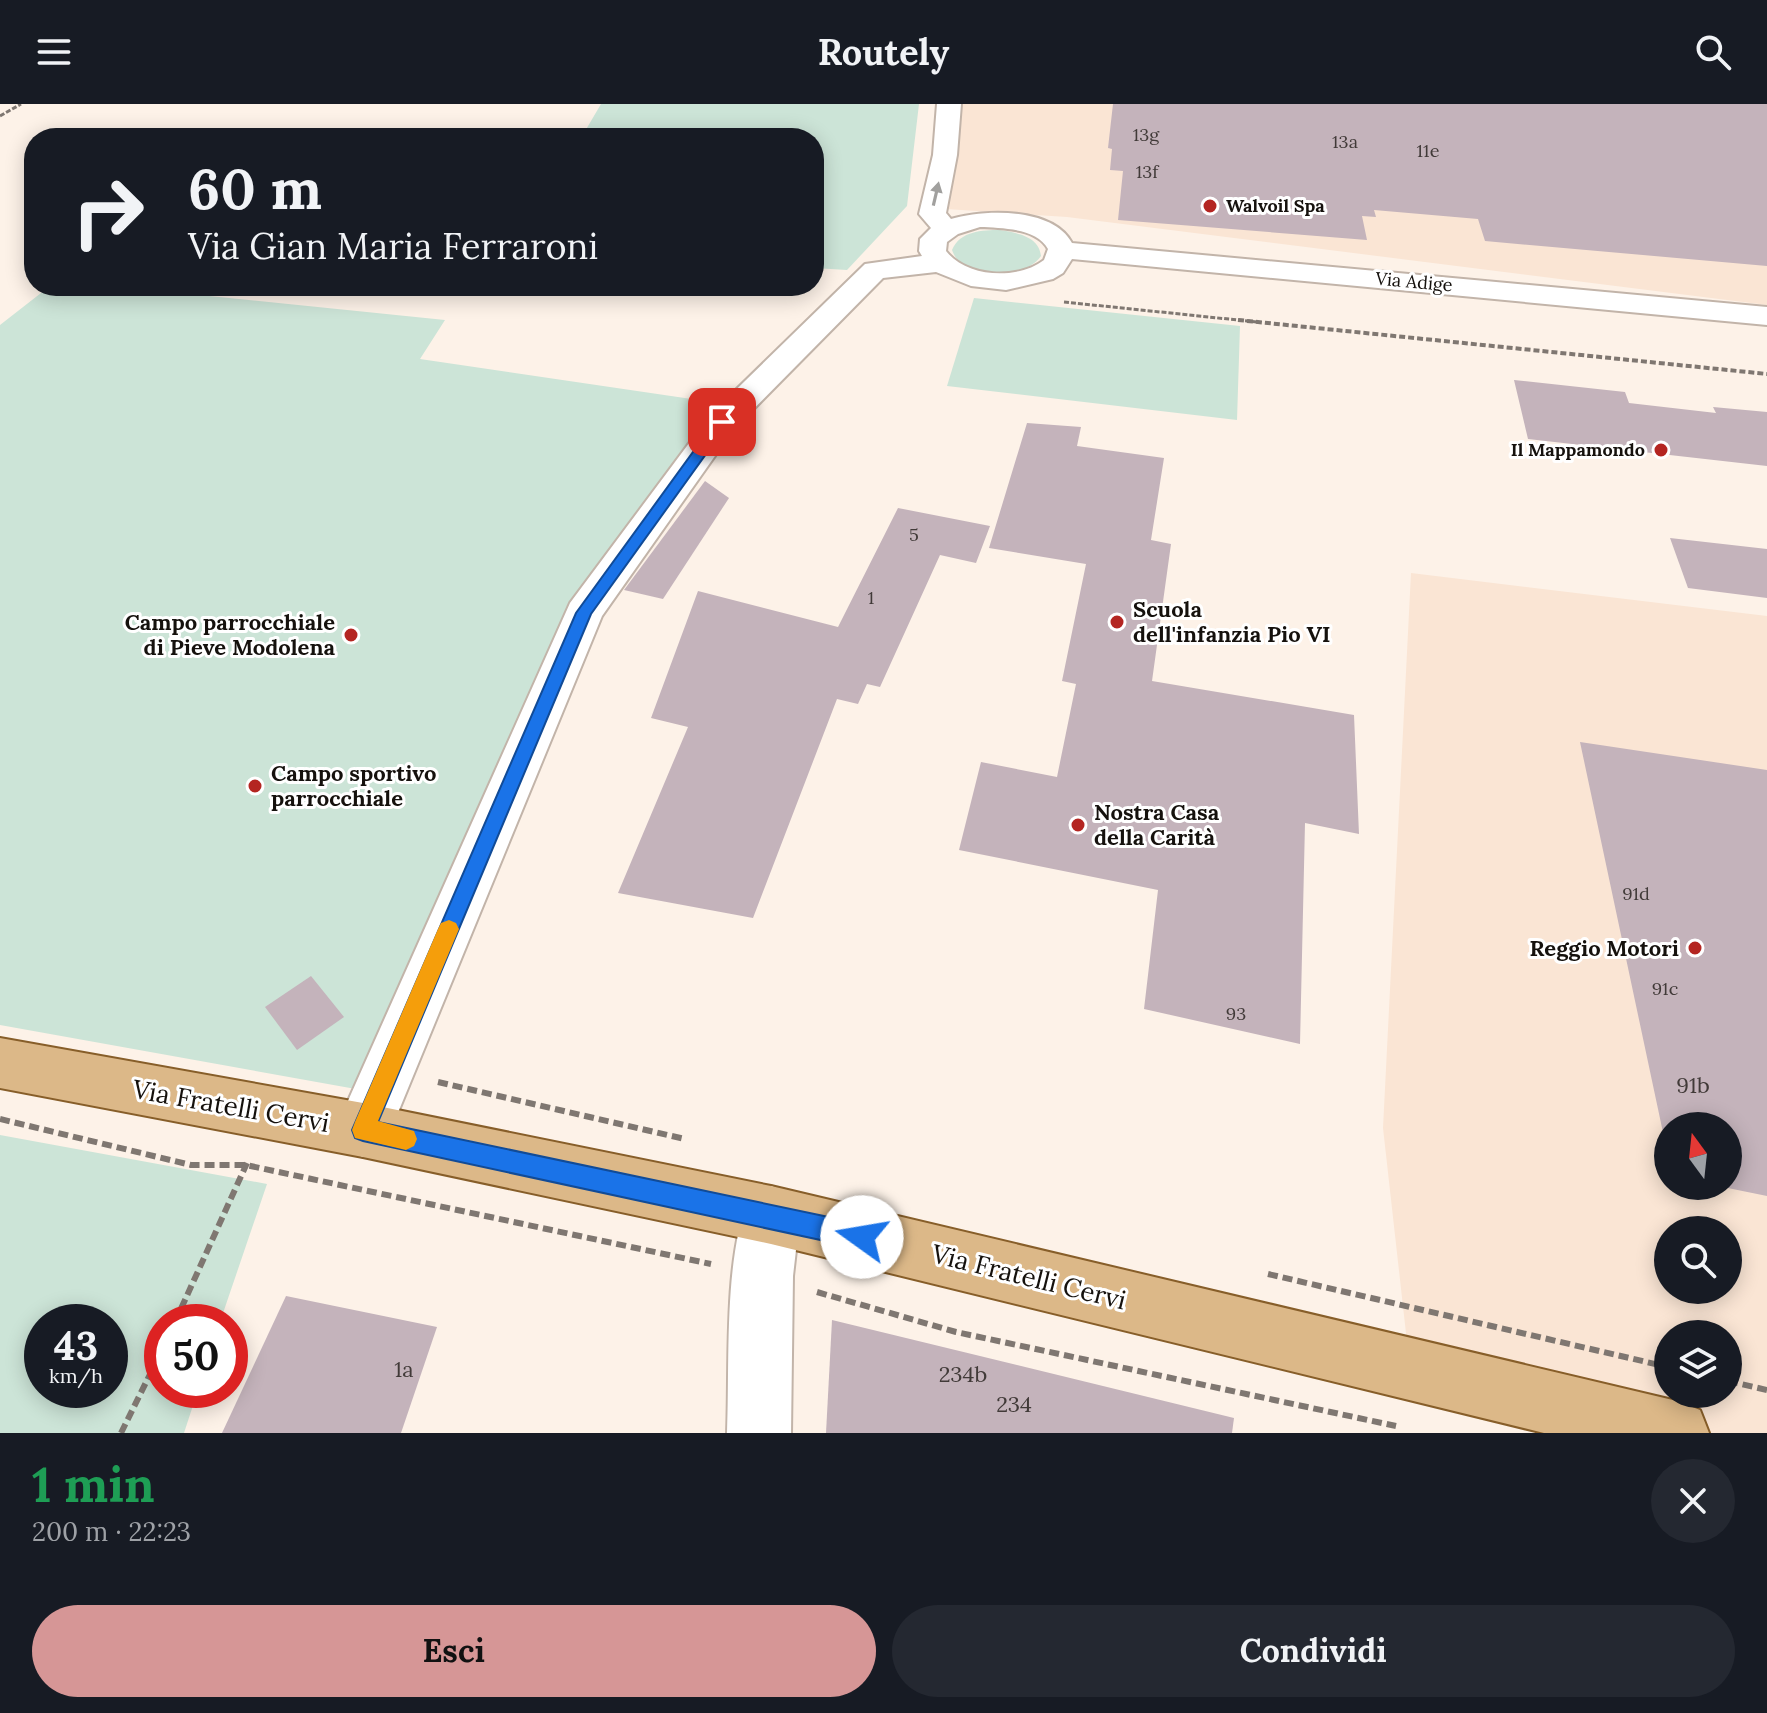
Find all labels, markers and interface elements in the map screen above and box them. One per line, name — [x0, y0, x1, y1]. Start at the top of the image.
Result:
text: Routely — [818, 29, 949, 75]
icon: menu — [32, 30, 76, 74]
icon: search — [1691, 30, 1735, 74]
house number: 13g — [1133, 123, 1160, 146]
house number: 13a — [1332, 130, 1358, 153]
house number: 11e — [1417, 139, 1440, 162]
text: 60 m — [188, 153, 322, 224]
icon: right — [56, 160, 160, 264]
house number: 13f — [1136, 160, 1160, 183]
one-way arrow — [930, 182, 943, 207]
place label: Walvoil Spa — [1226, 194, 1325, 217]
marker: Walvoil Spa — [1201, 197, 1219, 215]
text: Via Gian Maria Ferraroni — [188, 223, 598, 269]
street label: Via Adige — [1374, 267, 1454, 296]
pin — [688, 388, 756, 456]
icon: arrive — [700, 400, 744, 444]
place label: Il Mappamondo — [1511, 438, 1645, 461]
marker: Il Mappamondo — [1652, 441, 1670, 459]
house number: 5 — [909, 523, 919, 546]
house number: 1 — [868, 586, 874, 609]
place label: Scuola dell'infanzia Pio VI — [1133, 595, 1331, 648]
place label: Campo parrocchiale di Pieve Modolena — [125, 608, 335, 661]
marker: Scuola dell'infanzia Pio VI — [1108, 613, 1126, 631]
marker: Campo parrocchiale di Pieve Modolena — [342, 626, 360, 644]
place label: Campo sportivo parrocchiale — [271, 759, 436, 812]
marker: Campo sportivo parrocchiale — [246, 777, 264, 795]
place label: Nostra Casa della Carità — [1094, 798, 1220, 851]
marker: Nostra Casa della Carità — [1069, 816, 1087, 834]
house number: 91d — [1622, 882, 1650, 905]
place label: Reggio Motori — [1530, 934, 1679, 962]
marker: Reggio Motori — [1686, 939, 1704, 957]
house number: 91c — [1652, 977, 1678, 1000]
house number: 93 — [1226, 1002, 1246, 1025]
house number: 91b — [1676, 1071, 1710, 1099]
street label: Via Fratelli Cervi — [129, 1072, 332, 1139]
north arrow — [1654, 1112, 1742, 1200]
map controls — [1654, 1112, 1742, 1408]
position arrow — [820, 1195, 904, 1279]
button: search — [1654, 1216, 1742, 1304]
street label: Via Fratelli Cervi — [928, 1236, 1130, 1317]
speed limit sign: 50 — [144, 1304, 248, 1408]
text: 43 — [54, 1320, 98, 1371]
button: layers — [1654, 1320, 1742, 1408]
house number: 1a — [394, 1355, 414, 1383]
house number: 234b — [939, 1360, 987, 1388]
text: km/h — [49, 1363, 103, 1388]
house number: 234 — [996, 1390, 1032, 1418]
text: 1 min — [32, 1454, 155, 1515]
button: close — [1651, 1459, 1735, 1543]
text: 200 m · 22:23 — [32, 1515, 191, 1548]
button: Esci — [32, 1605, 876, 1697]
button: Condividi — [892, 1605, 1735, 1697]

